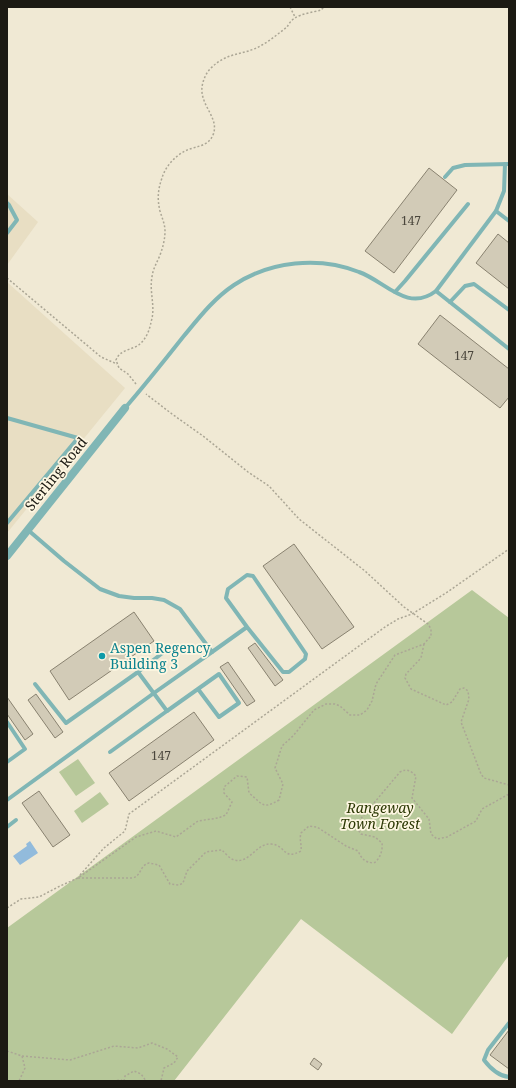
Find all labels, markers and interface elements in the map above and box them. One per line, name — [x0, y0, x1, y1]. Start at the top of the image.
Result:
house number: 147 — [401, 212, 421, 229]
house number: 147 — [454, 347, 474, 364]
street label: Sterling Road — [20, 433, 91, 514]
place label: Aspen Regency Building 3 — [110, 638, 211, 673]
marker: Aspen Regency Building 3 — [97, 651, 107, 661]
house number: 147 — [151, 747, 171, 764]
park label: Rangeway Town Forest — [340, 798, 421, 833]

